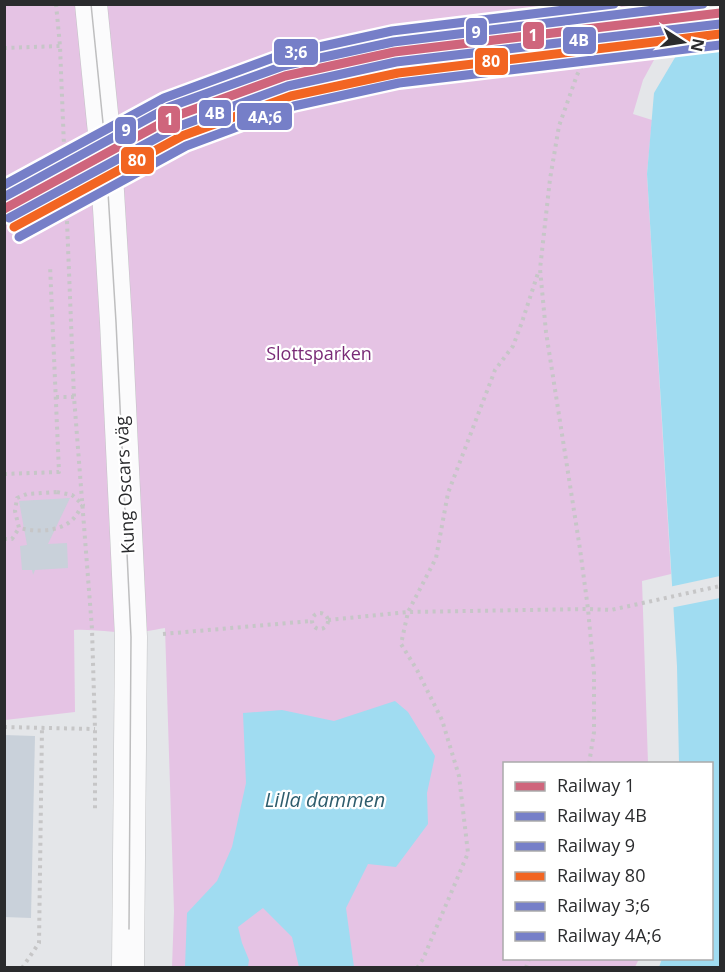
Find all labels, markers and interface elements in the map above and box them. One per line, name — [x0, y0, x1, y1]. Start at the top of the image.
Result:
north arrow — [653, 12, 713, 72]
line badge: 9 — [465, 17, 488, 46]
text: 9 — [471, 21, 481, 43]
line badge: 1 — [522, 21, 545, 50]
text: 1 — [528, 24, 538, 46]
line badge: 4B — [562, 26, 597, 55]
text: 4B — [569, 29, 589, 51]
text: N — [686, 36, 710, 54]
line badge: 3;6 — [273, 38, 319, 66]
text: 3;6 — [285, 41, 307, 63]
line badge: 80 — [474, 47, 509, 76]
text: 80 — [482, 50, 500, 72]
line badge: 4B — [198, 99, 232, 127]
text: 4B — [205, 102, 225, 124]
line badge: 4A;6 — [236, 102, 293, 131]
line badge: 1 — [157, 105, 181, 134]
text: 4A;6 — [248, 106, 282, 128]
text: 1 — [164, 108, 174, 130]
line badge: 9 — [114, 116, 137, 145]
text: 9 — [121, 119, 131, 141]
line badge: 80 — [120, 146, 155, 175]
text: 80 — [128, 149, 146, 171]
park label: Slottsparken — [266, 341, 372, 365]
street label: Kung Oscars väg — [108, 415, 140, 555]
legend — [503, 762, 713, 960]
text: Railway 1 — [557, 773, 635, 797]
water label: Lilla dammen — [265, 786, 385, 813]
text: Railway 4B — [557, 803, 647, 827]
text: Railway 9 — [557, 833, 635, 857]
text: Railway 80 — [557, 863, 645, 887]
text: Railway 3;6 — [557, 893, 650, 917]
text: Railway 4A;6 — [557, 923, 662, 947]

